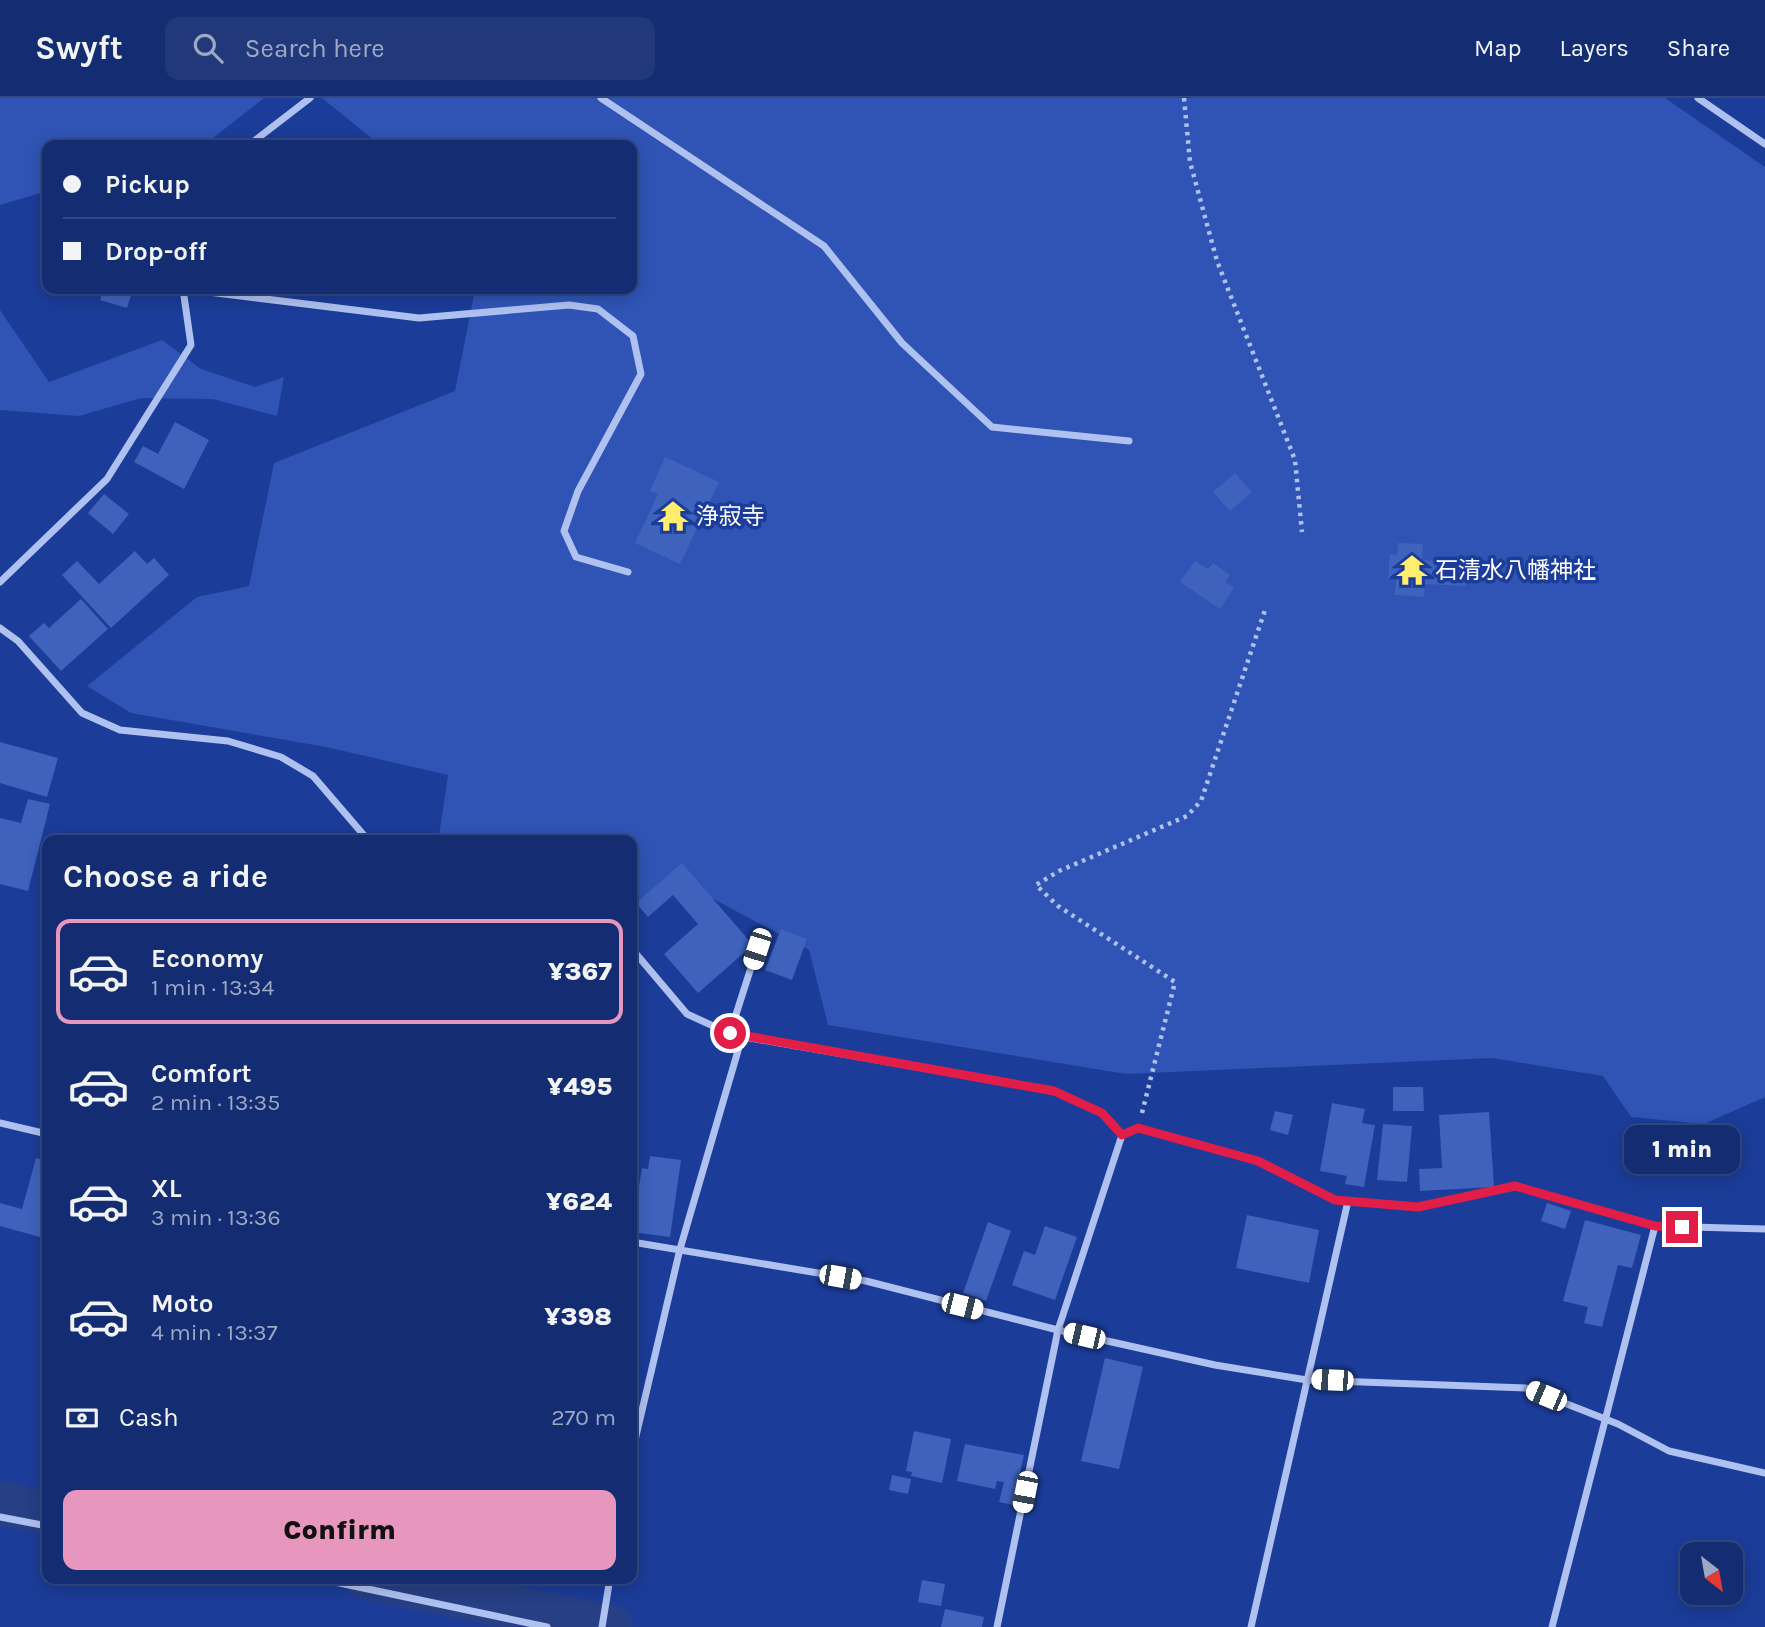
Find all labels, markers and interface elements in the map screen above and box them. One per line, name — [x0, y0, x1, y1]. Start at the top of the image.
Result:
search box — [165, 17, 655, 80]
text: Swyft — [35, 29, 123, 67]
icon: search — [189, 29, 227, 67]
text: Search here — [245, 33, 385, 64]
text: Map — [1474, 34, 1522, 62]
text: Layers — [1560, 34, 1629, 62]
text: Share — [1667, 34, 1730, 62]
text: Pickup — [105, 169, 190, 200]
text: Drop-off — [105, 236, 207, 267]
temple icon: 浄寂寺 — [656, 499, 690, 533]
place label: 浄寂寺 — [696, 503, 765, 530]
temple icon: 石清水八幡神社 — [1395, 553, 1429, 587]
place label: 石清水八幡神社 — [1435, 557, 1596, 584]
text: Choose a ride — [63, 858, 268, 895]
car — [741, 926, 774, 972]
icon: car — [67, 940, 130, 1003]
text: Economy — [151, 943, 263, 974]
text: ¥367 — [548, 956, 612, 987]
text: 1 min · 13:34 — [151, 974, 274, 1001]
route start — [714, 1017, 746, 1049]
icon: car — [67, 1055, 130, 1118]
text: Comfort — [151, 1058, 252, 1089]
text: ¥495 — [547, 1071, 612, 1102]
text: 2 min · 13:35 — [151, 1089, 280, 1116]
callout: 1 min — [1624, 1126, 1740, 1174]
text: 1 min — [1652, 1136, 1712, 1163]
icon: car — [67, 1170, 130, 1233]
text: XL — [151, 1173, 182, 1204]
text: ¥624 — [546, 1186, 612, 1217]
text: 3 min · 13:36 — [151, 1204, 281, 1231]
route end — [1666, 1211, 1698, 1243]
car — [818, 1263, 863, 1291]
icon: car — [67, 1285, 130, 1348]
text: Moto — [151, 1288, 213, 1319]
car — [940, 1291, 985, 1321]
text: ¥398 — [544, 1301, 612, 1332]
text: 4 min · 13:37 — [151, 1319, 277, 1346]
car — [1062, 1321, 1107, 1351]
car — [1311, 1369, 1354, 1391]
car — [1523, 1378, 1570, 1414]
icon: cash — [63, 1399, 101, 1437]
text: Cash — [119, 1402, 179, 1433]
text: 270 m — [551, 1404, 616, 1431]
car — [1011, 1469, 1040, 1515]
button: Confirm — [63, 1490, 616, 1570]
north arrow — [1680, 1542, 1743, 1605]
map controls — [1680, 1542, 1743, 1605]

